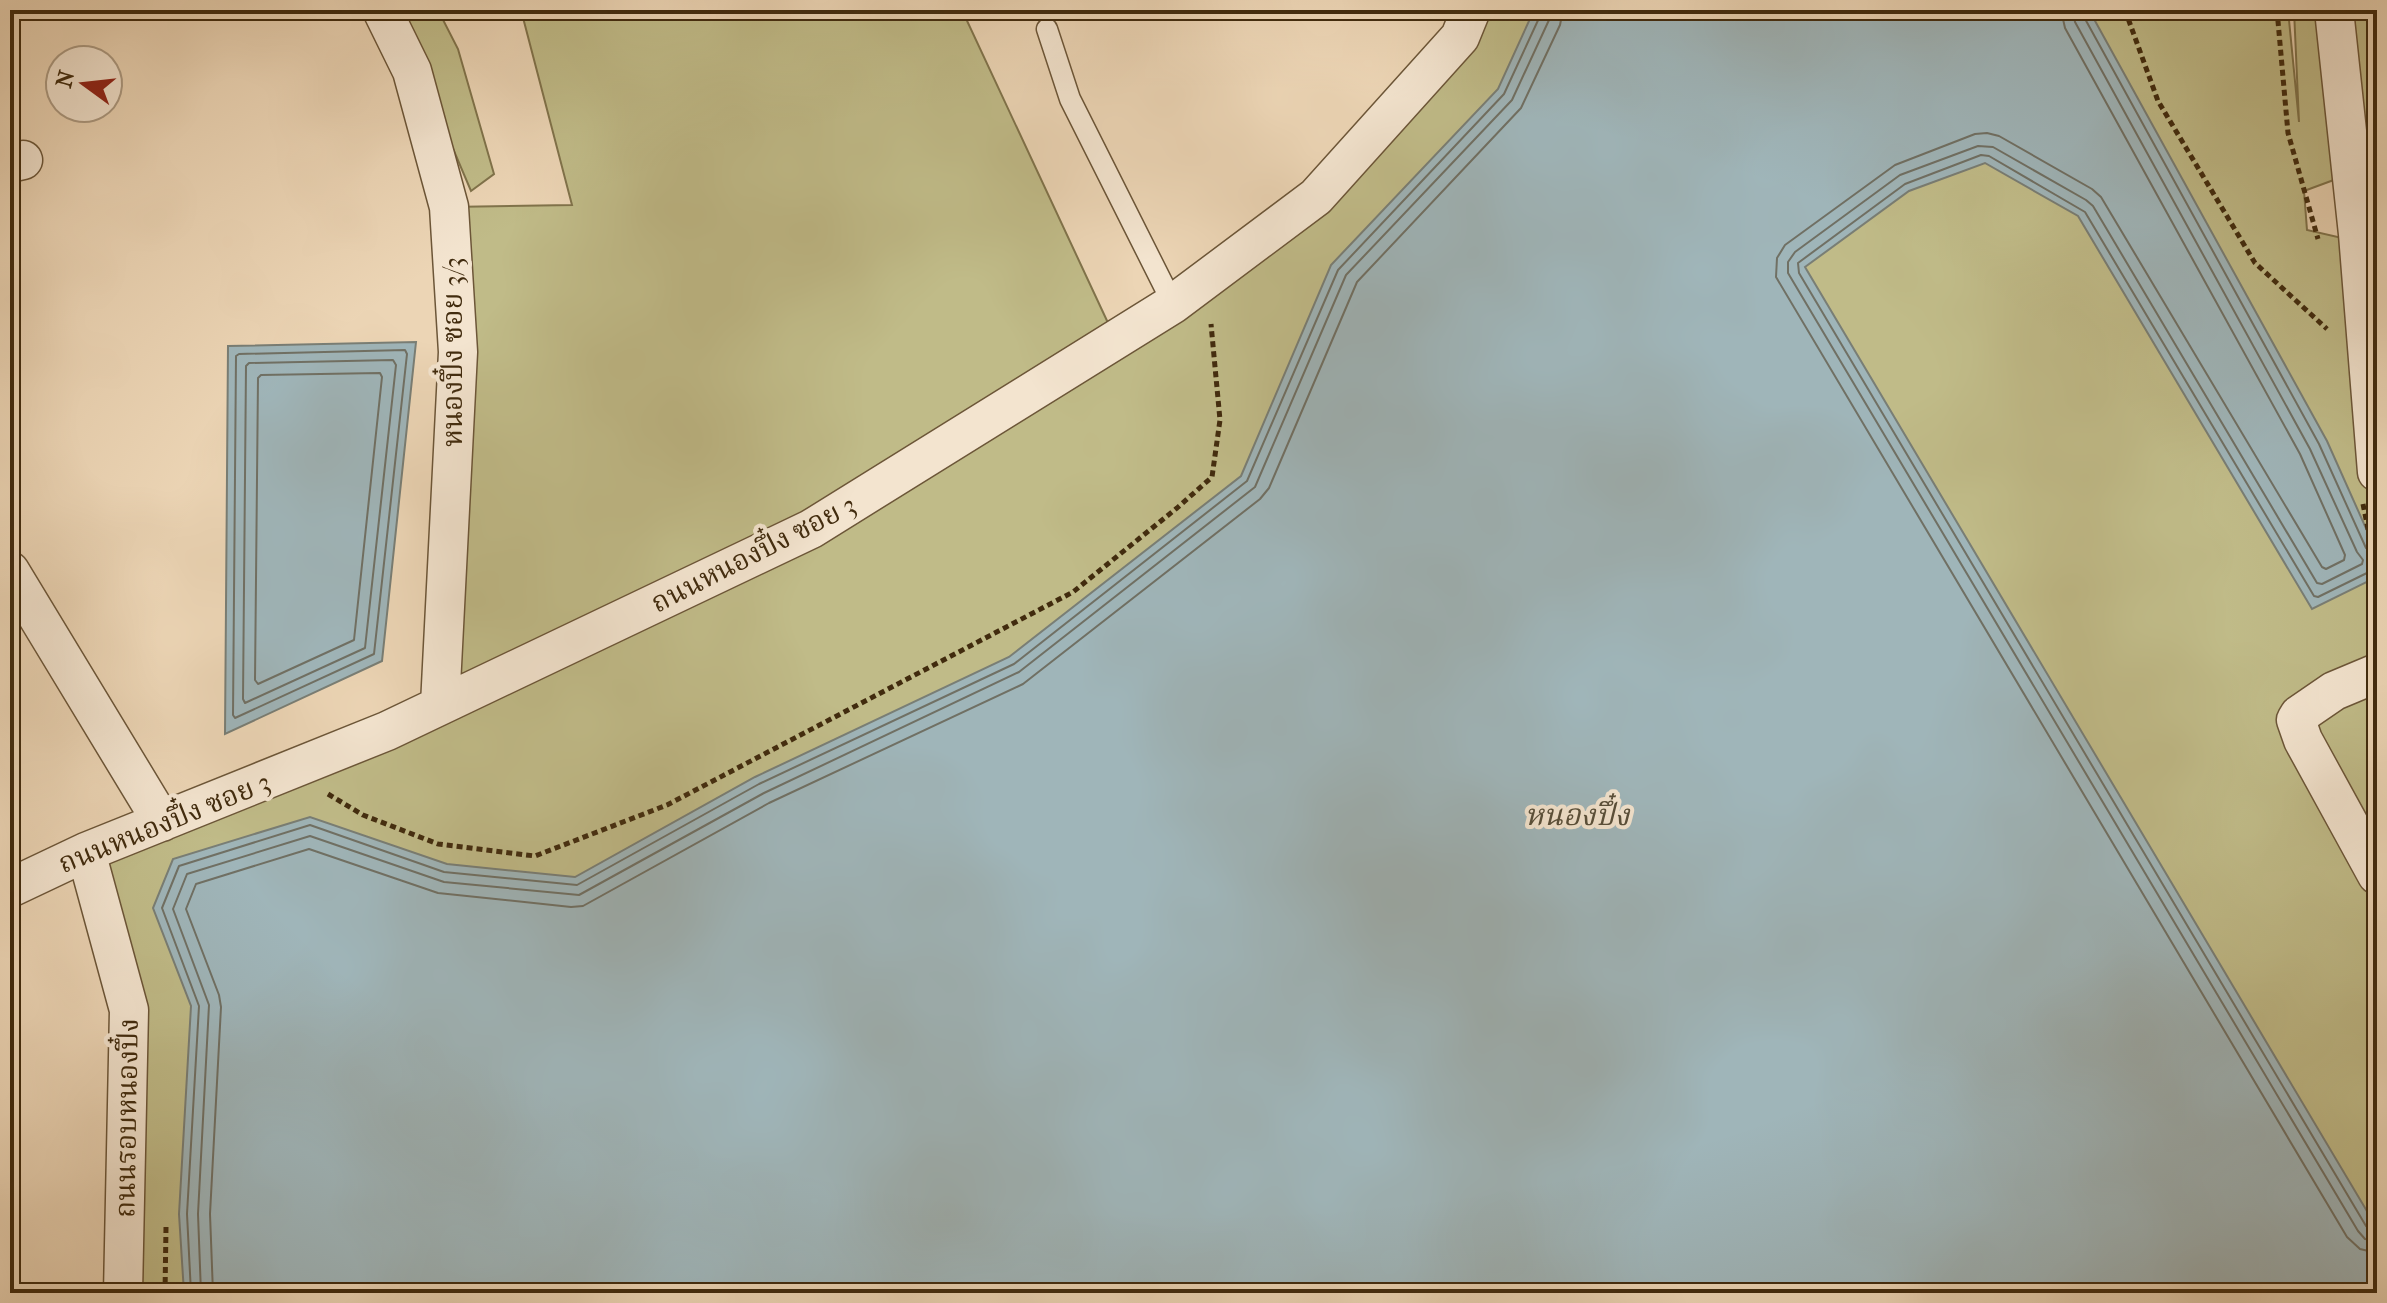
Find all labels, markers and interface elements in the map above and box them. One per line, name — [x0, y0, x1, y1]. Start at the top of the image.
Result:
north arrow — [44, 44, 124, 124]
text: N — [51, 67, 80, 91]
street label: หนองปึ๋ง ซอย 3/3 — [432, 257, 469, 447]
street label: ถนนหนองปึ๋ง ซอย 3 — [643, 484, 861, 619]
street label: ถนนหนองปึ๋ง ซอย 3 — [52, 761, 275, 880]
water label: หนองปึ๋ง — [1524, 793, 1631, 833]
street label: ถนนรอบหนองปึ๋ง — [104, 1018, 145, 1218]

